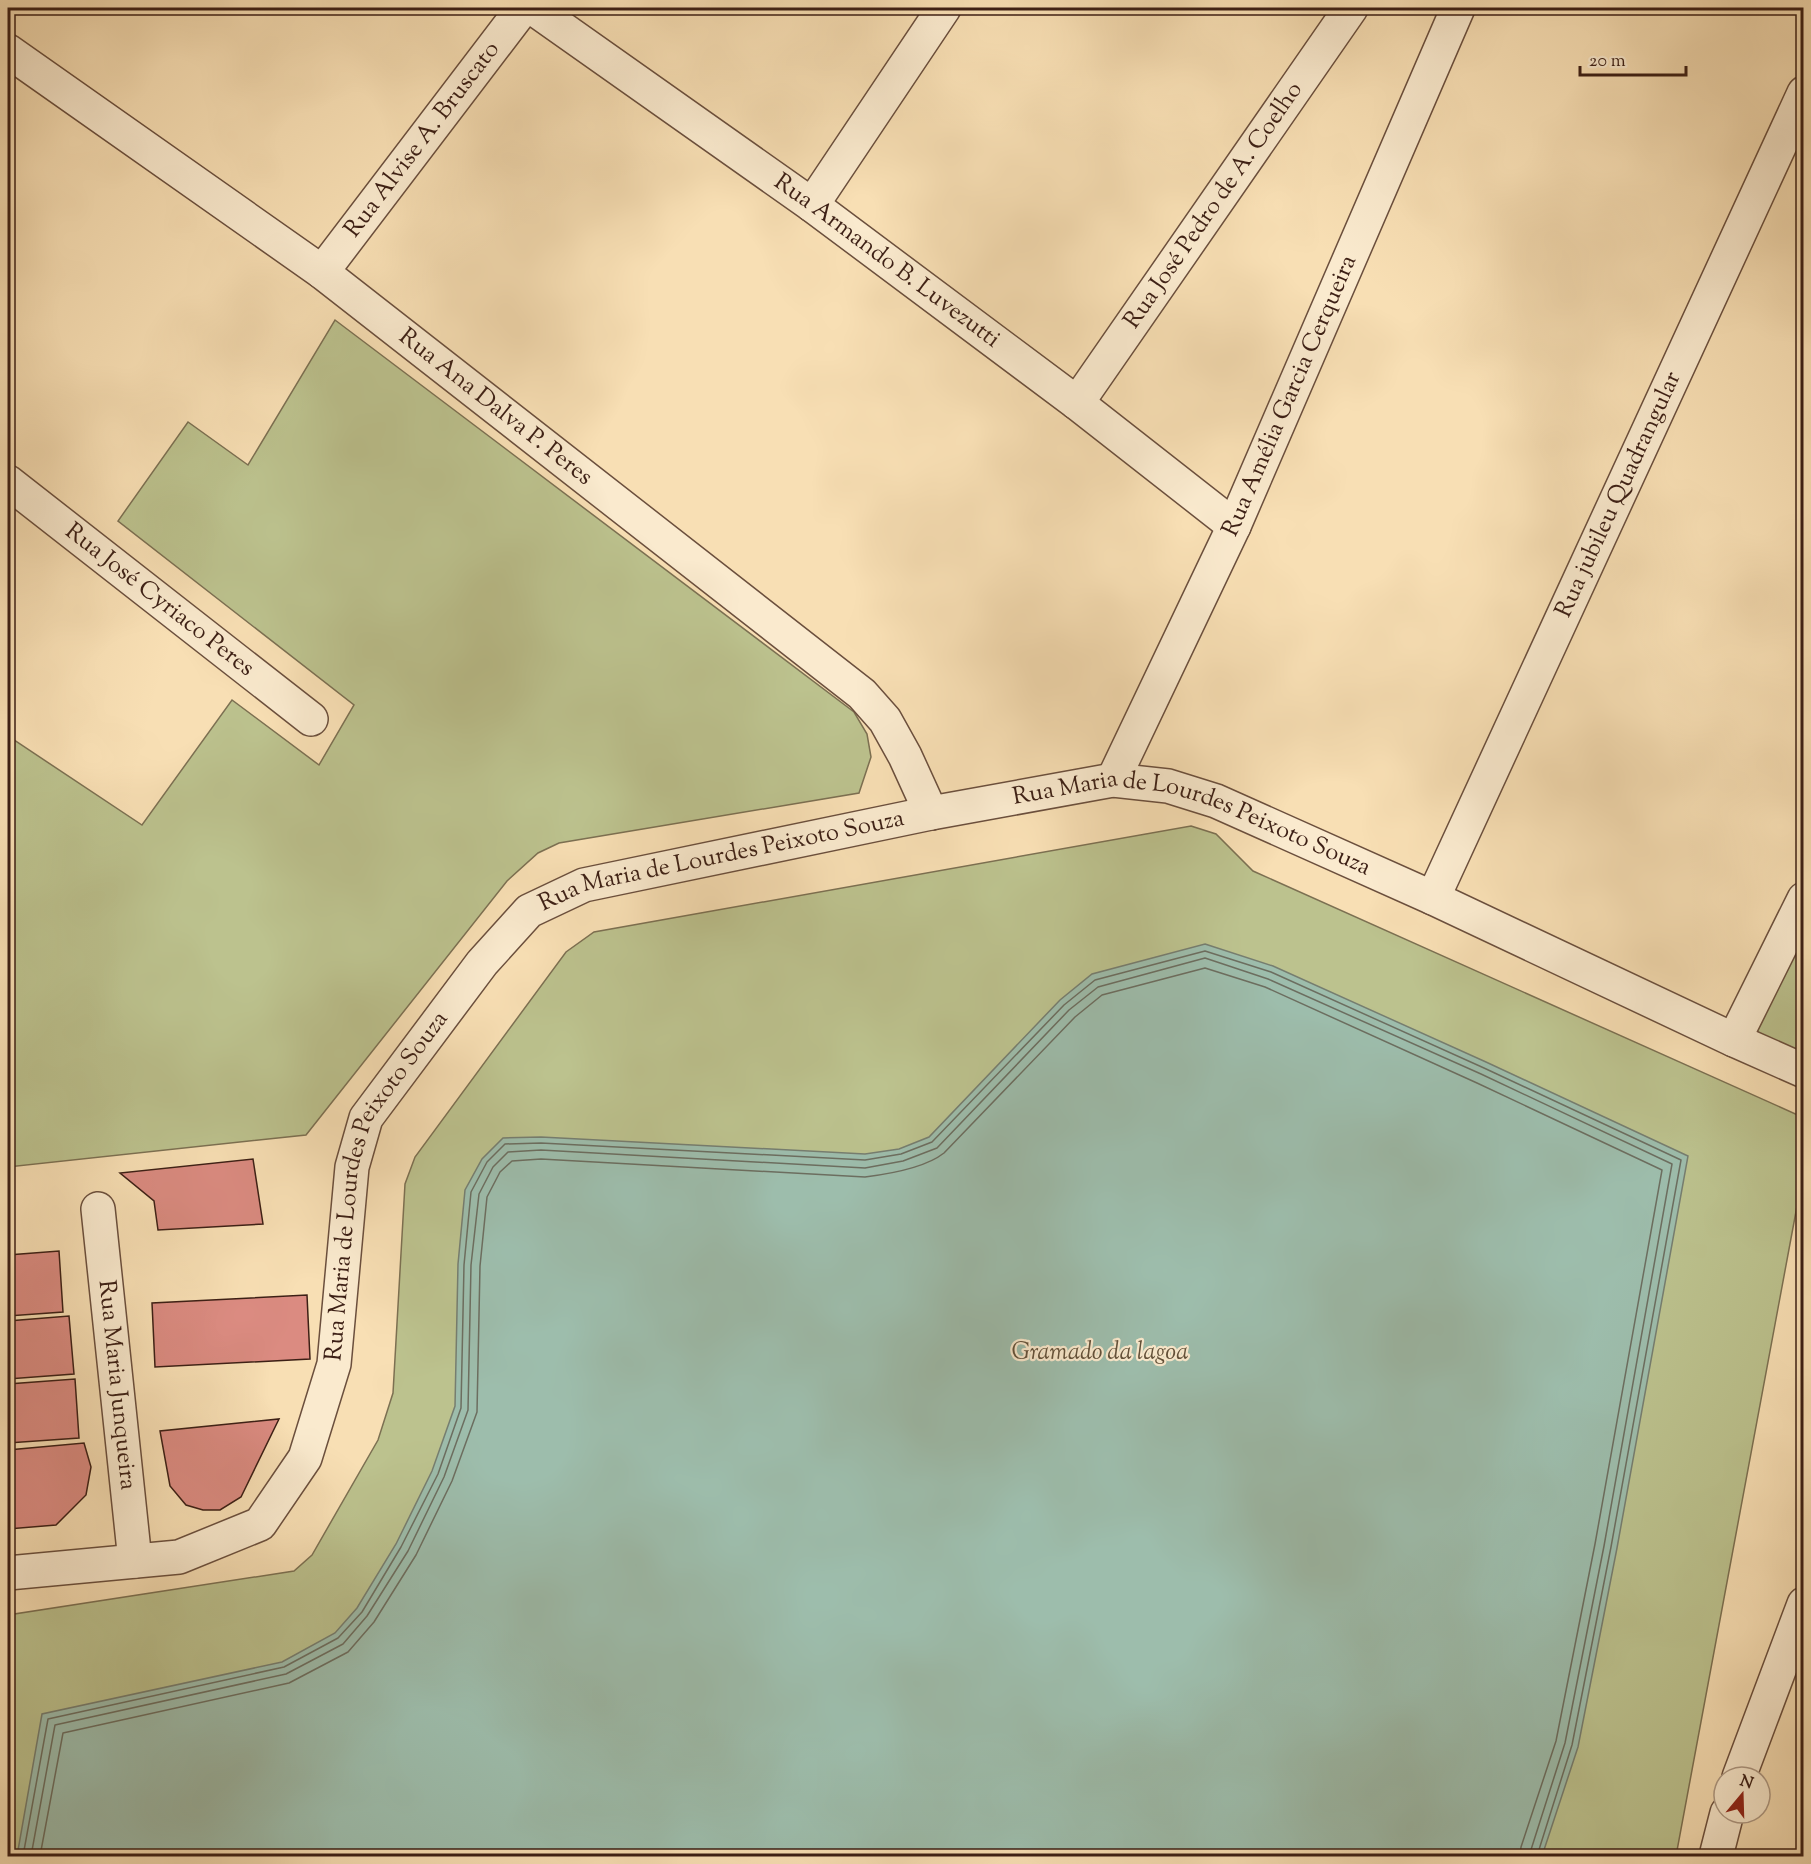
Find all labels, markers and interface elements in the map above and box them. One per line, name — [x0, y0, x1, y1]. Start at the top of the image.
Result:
street label: Rua Alvise A. Bruscato — [337, 35, 508, 245]
scale bar — [1580, 39, 1686, 77]
text: 20 m — [1589, 49, 1626, 75]
street label: Rua José Pedro de A. Coelho — [1116, 75, 1311, 336]
street label: Rua Armando B. Luvezutti — [767, 166, 1007, 357]
street label: Rua Amélia Garcia Cerqueira — [1214, 250, 1366, 542]
street label: Rua Ana Dalva P. Peres — [391, 321, 600, 494]
street label: Rua jubileu Quadrangular — [1547, 366, 1690, 623]
street label: Rua José Cyriaco Peres — [57, 515, 261, 685]
street label: Rua Maria de Lourdes Peixoto Souza — [1010, 762, 1376, 885]
street label: Rua Maria de Lourdes Peixoto Souza — [533, 802, 907, 921]
street label: Rua Maria de Lourdes Peixoto Souza — [317, 1004, 457, 1363]
street label: Rua Maria Junqueira — [89, 1278, 144, 1492]
park label: Gramado da lagoa — [1012, 1336, 1188, 1370]
north arrow — [1712, 1765, 1772, 1825]
text: N — [1736, 1770, 1756, 1796]

